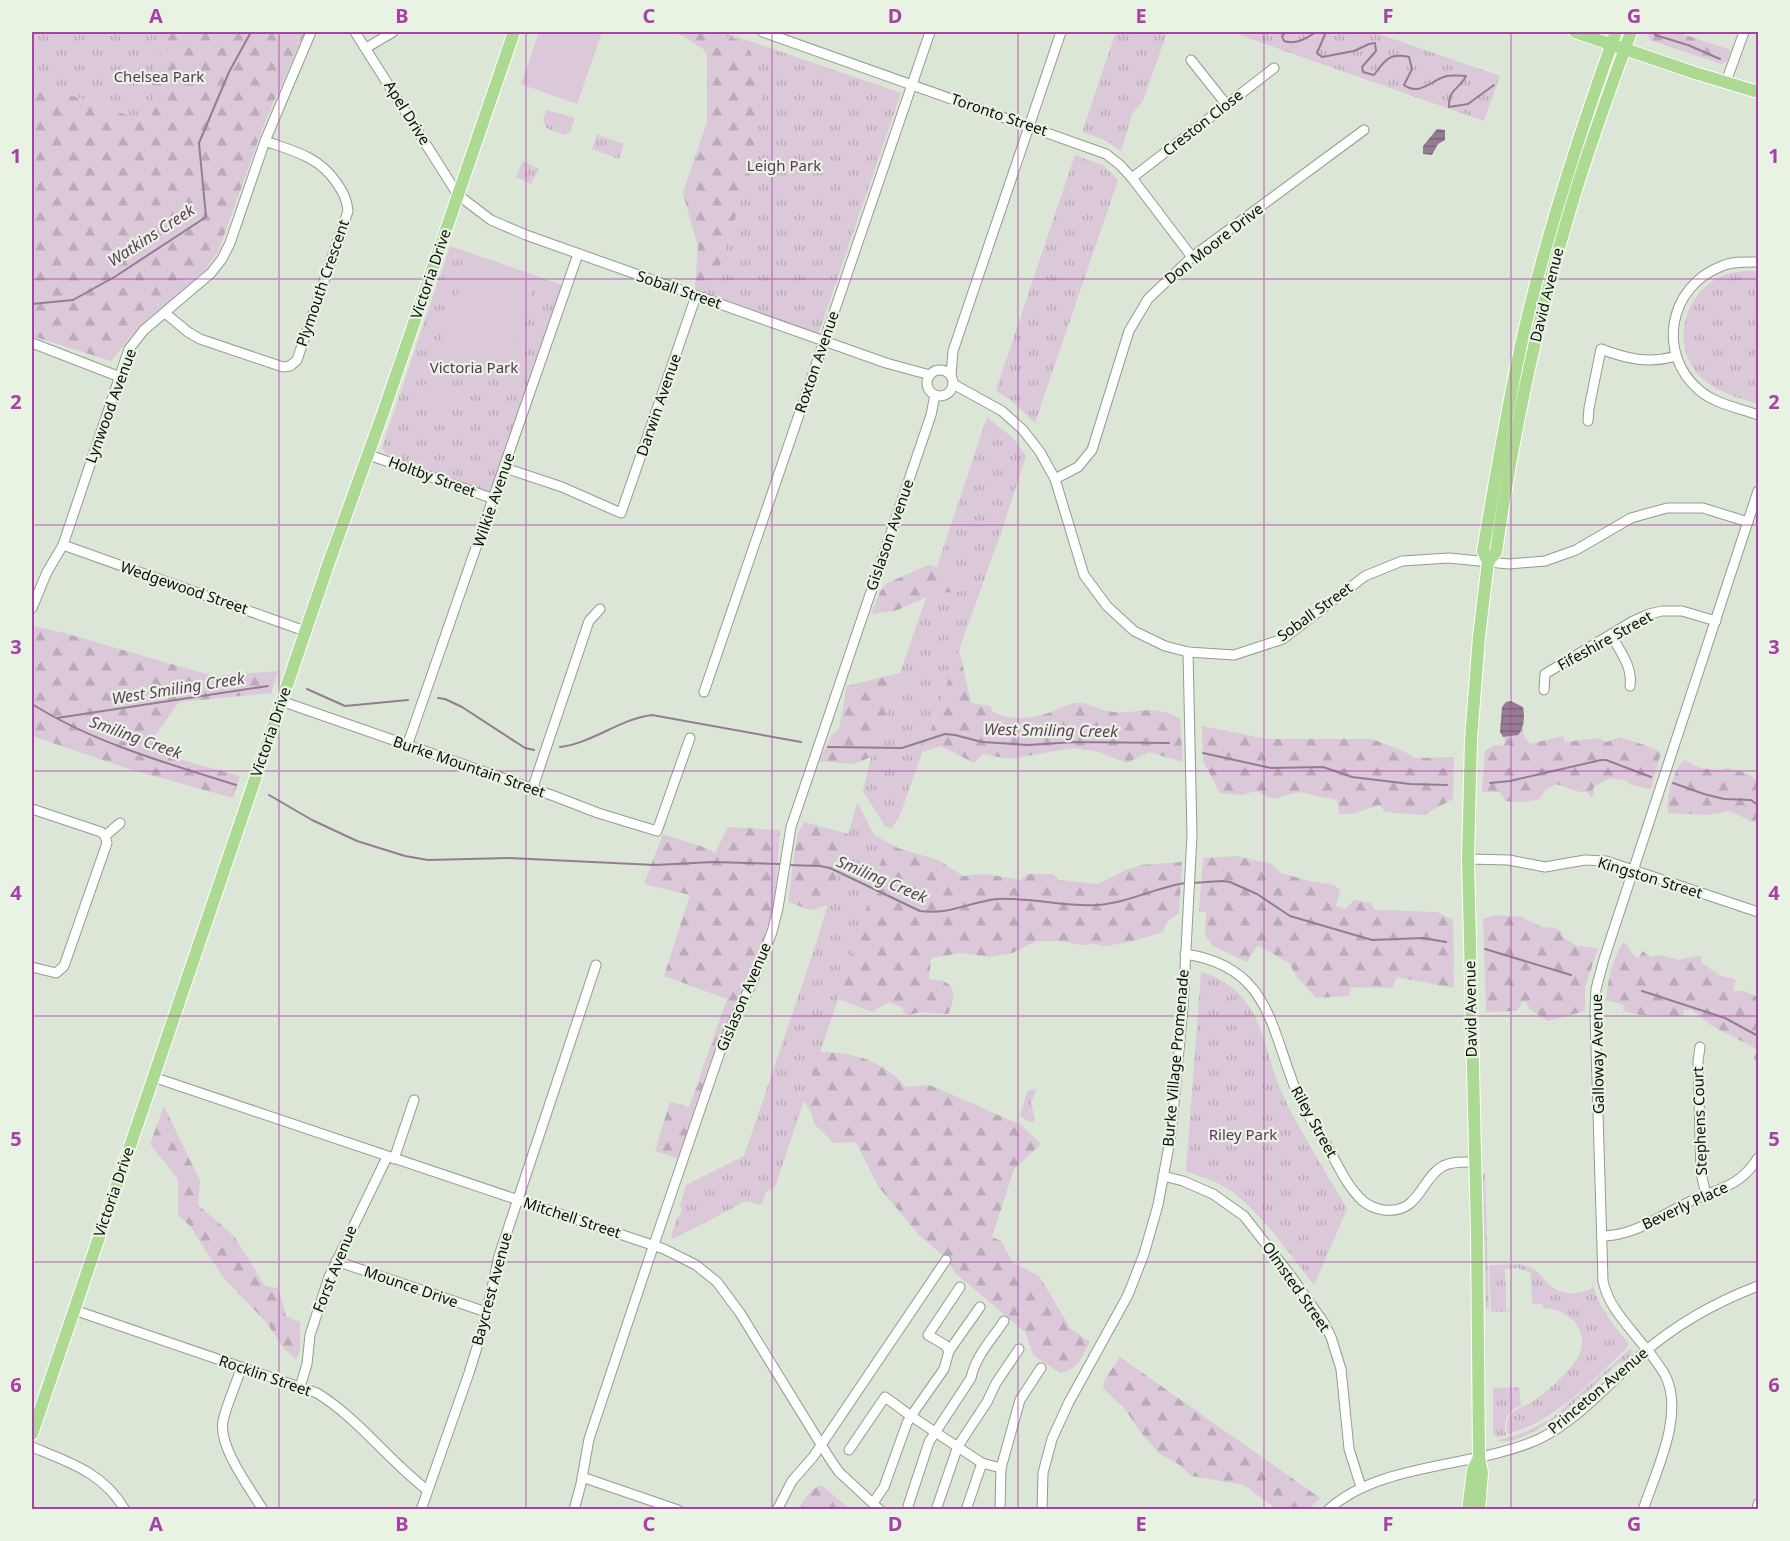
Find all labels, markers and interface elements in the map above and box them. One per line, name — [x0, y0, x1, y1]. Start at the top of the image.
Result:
text: A — [149, 2, 163, 29]
text: B — [395, 2, 409, 29]
text: C — [643, 2, 656, 29]
text: D — [888, 2, 902, 29]
text: E — [1135, 2, 1147, 29]
text: F — [1383, 2, 1393, 29]
text: G — [1627, 2, 1641, 29]
park label: Chelsea Park — [114, 66, 204, 86]
street label: Apel Drive — [380, 77, 435, 148]
street label: Creston Close — [1158, 85, 1247, 160]
street label: Toronto Street — [948, 88, 1051, 140]
text: 1 — [10, 142, 22, 169]
text: 1 — [1768, 142, 1780, 169]
park label: Leigh Park — [747, 155, 821, 175]
water label: Watkins Creek — [103, 198, 200, 271]
street label: Don Moore Drive — [1160, 198, 1267, 288]
street label: Plymouth Crescent — [291, 216, 353, 349]
street label: Victoria Drive — [405, 226, 455, 321]
street label: David Avenue — [1525, 245, 1567, 344]
street label: Soball Street — [634, 265, 725, 313]
street label: Roxton Avenue — [789, 308, 843, 415]
street label: Lynwood Avenue — [80, 346, 140, 466]
street label: Darwin Avenue — [631, 351, 685, 459]
park label: Victoria Park — [430, 357, 518, 377]
text: 2 — [10, 388, 22, 415]
text: 2 — [1768, 388, 1780, 415]
street label: Wilkie Avenue — [468, 450, 519, 550]
street label: Holtby Street — [386, 451, 479, 501]
street label: Gislason Avenue — [861, 476, 917, 593]
street label: Wedgewood Street — [118, 556, 251, 618]
street label: Soball Street — [1273, 577, 1357, 645]
street label: Fifeshire Street — [1553, 605, 1656, 675]
text: 3 — [10, 633, 22, 660]
text: 3 — [1768, 633, 1780, 660]
water label: West Smiling Creek — [110, 666, 247, 709]
street label: Victoria Drive — [245, 684, 295, 779]
water label: Smiling Creek — [87, 710, 186, 764]
water label: West Smiling Creek — [984, 718, 1119, 742]
street label: Burke Mountain Street — [391, 731, 549, 802]
water label: Smiling Creek — [833, 850, 932, 908]
street label: Kingston Street — [1596, 852, 1706, 903]
text: 4 — [10, 879, 22, 906]
text: 4 — [1768, 879, 1780, 906]
street label: Gislason Avenue — [711, 939, 775, 1054]
street label: David Avenue — [1459, 961, 1481, 1058]
street label: Burke Village Promenade — [1157, 968, 1193, 1148]
street label: Galloway Avenue — [1586, 994, 1608, 1114]
street label: Stephens Court — [1687, 1066, 1711, 1176]
street label: Riley Street — [1287, 1082, 1343, 1161]
park label: Riley Park — [1209, 1124, 1277, 1144]
text: 5 — [10, 1125, 22, 1152]
text: 5 — [1768, 1125, 1780, 1152]
street label: Victoria Drive — [88, 1144, 138, 1239]
street label: Beverly Place — [1638, 1176, 1731, 1234]
street label: Mitchell Street — [521, 1192, 624, 1242]
street label: Forst Avenue — [308, 1222, 361, 1315]
street label: Baycrest Avenue — [466, 1230, 516, 1348]
street label: Olmsted Street — [1258, 1237, 1336, 1336]
street label: Mounce Drive — [362, 1261, 461, 1311]
street label: Princeton Avenue — [1543, 1343, 1651, 1438]
street label: Rocklin Street — [216, 1350, 315, 1400]
text: 6 — [10, 1371, 22, 1398]
text: 6 — [1768, 1371, 1780, 1398]
text: A — [149, 1510, 163, 1537]
text: B — [395, 1510, 409, 1537]
text: C — [643, 1510, 656, 1537]
text: D — [888, 1510, 902, 1537]
text: E — [1135, 1510, 1147, 1537]
text: F — [1383, 1510, 1393, 1537]
text: G — [1627, 1510, 1641, 1537]

